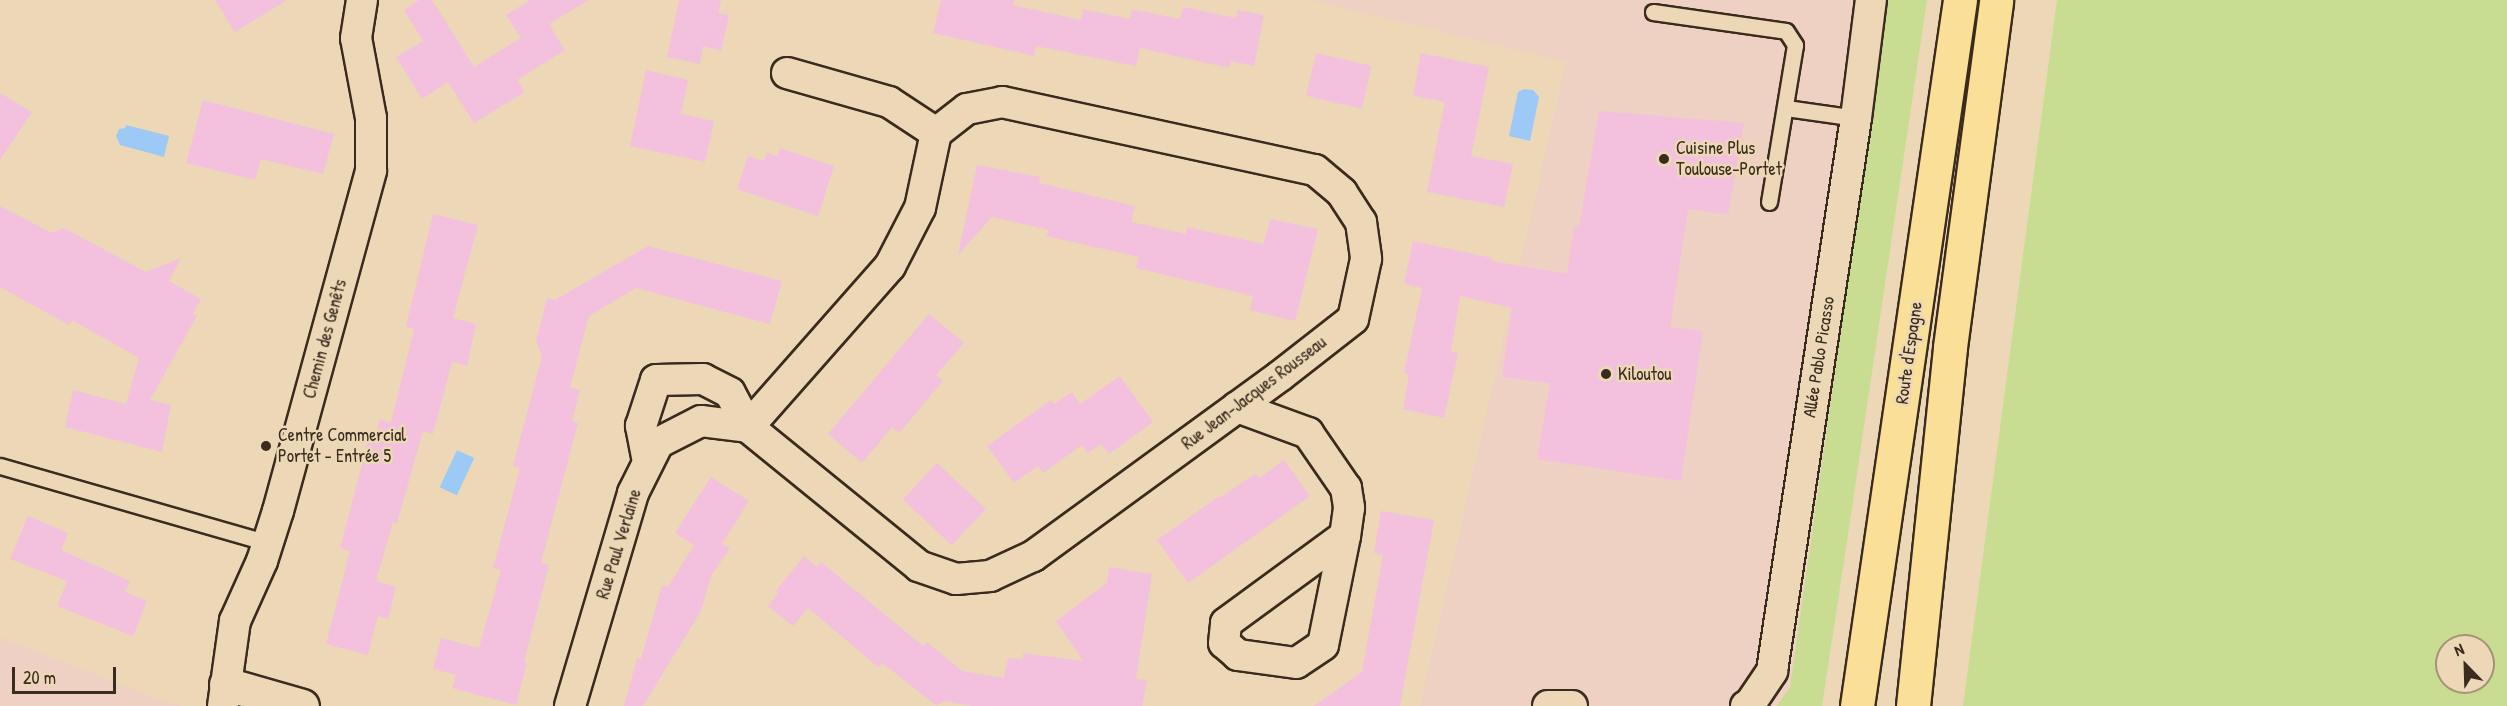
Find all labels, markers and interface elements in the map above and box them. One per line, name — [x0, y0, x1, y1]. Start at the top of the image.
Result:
place label: Cuisine Plus Toulouse-Portet — [1676, 138, 1782, 180]
marker: Cuisine Plus Toulouse-Portet — [1657, 152, 1671, 166]
street label: Chemin des Genêts — [299, 277, 351, 401]
street label: Allée Pablo Picasso — [1799, 295, 1839, 419]
street label: Route d'Espagne — [1891, 300, 1927, 406]
street label: Rue Jean-Jacques Rousseau — [1177, 332, 1331, 454]
place label: Kiloutou — [1618, 363, 1671, 385]
marker: Kiloutou — [1599, 367, 1613, 381]
place label: Centre Commercial Portet - Entrée 5 — [278, 425, 406, 468]
marker: Centre Commercial Portet - Entrée 5 — [259, 439, 273, 453]
street label: Rue Paul Verlaine — [592, 486, 646, 602]
north arrow — [2435, 634, 2495, 694]
text: N — [2451, 637, 2467, 661]
scale bar — [15, 655, 118, 693]
text: 20 m — [23, 665, 56, 690]

